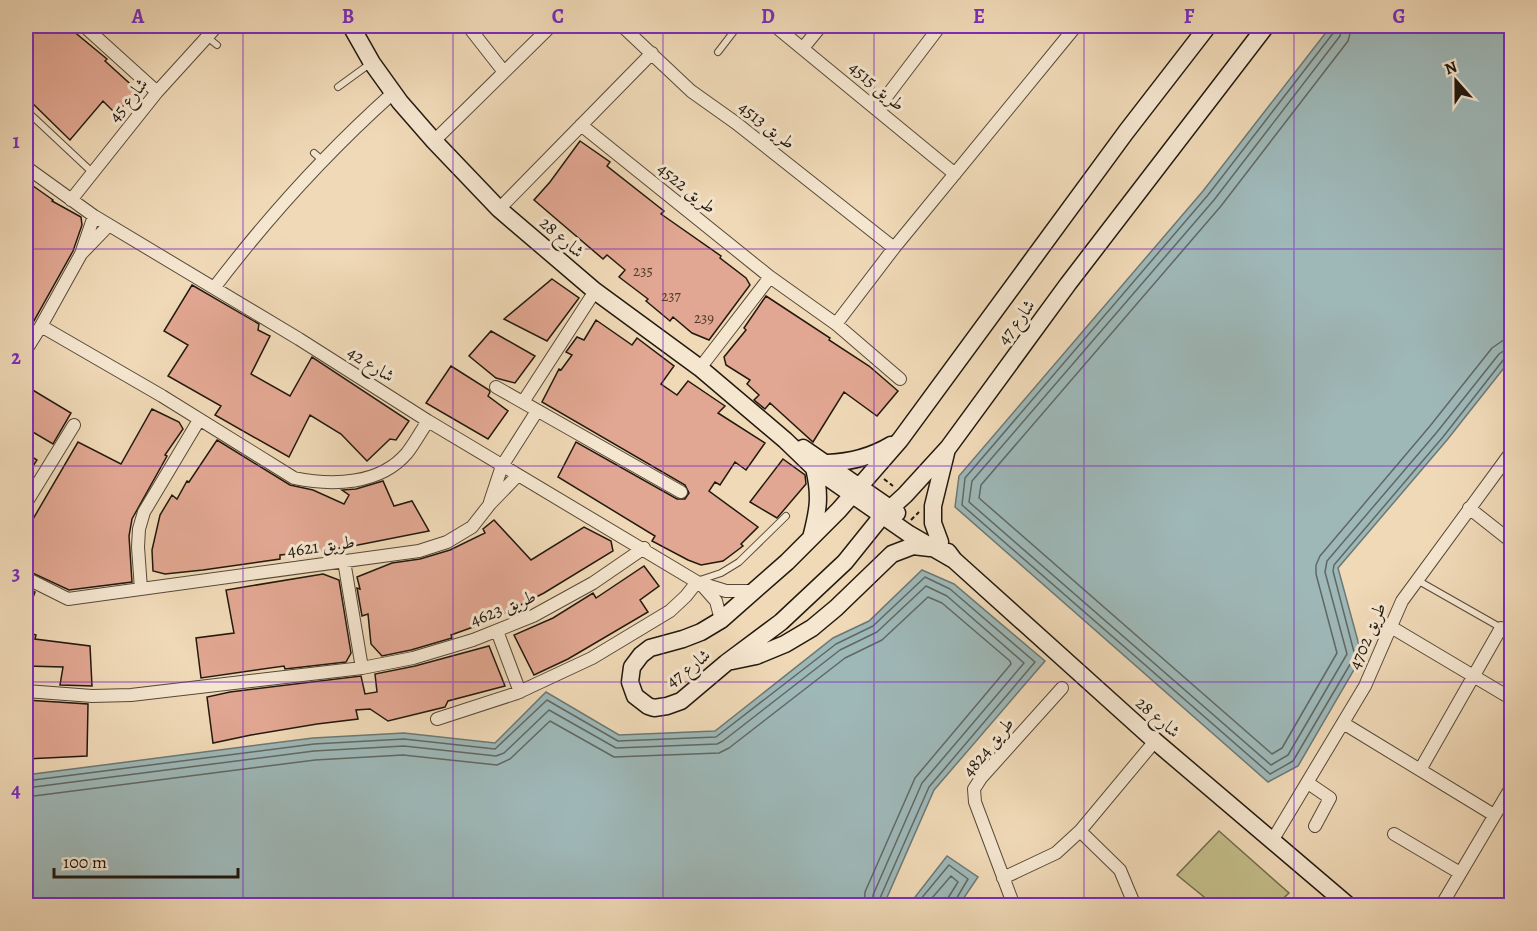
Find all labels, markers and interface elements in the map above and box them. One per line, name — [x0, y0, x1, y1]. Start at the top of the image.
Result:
text: A — [131, 3, 145, 30]
text: B — [342, 3, 354, 30]
text: C — [552, 3, 564, 30]
text: D — [761, 3, 775, 30]
text: E — [973, 3, 985, 30]
text: F — [1184, 3, 1195, 30]
text: G — [1392, 3, 1406, 30]
north arrow — [1426, 51, 1486, 111]
text: N — [1442, 55, 1461, 80]
street label: طريق 4515 — [844, 56, 910, 116]
street label: شارع 45 — [103, 73, 156, 129]
street label: طريق 4513 — [734, 95, 800, 155]
text: 1 — [12, 128, 20, 155]
street label: طريق 4522 — [652, 157, 722, 219]
street label: شارع 28 — [533, 211, 590, 265]
house number: 235 — [633, 261, 653, 281]
house number: 237 — [661, 286, 682, 306]
street label: شارع 47 — [991, 295, 1043, 351]
house number: 239 — [694, 308, 714, 328]
street label: شارع 42 — [341, 340, 399, 390]
text: 2 — [11, 344, 21, 371]
street label: طريق 4621 — [286, 529, 356, 563]
text: 3 — [12, 560, 20, 587]
street label: طريق 4623 — [467, 584, 539, 632]
street label: طريق 4702 — [1342, 599, 1392, 673]
street label: شارع 47 — [661, 643, 717, 695]
street label: شارع 28 — [1129, 691, 1186, 745]
street label: طريق 4824 — [957, 712, 1019, 782]
text: 4 — [11, 777, 21, 804]
scale bar — [54, 841, 238, 879]
text: 100 m — [63, 850, 107, 874]

